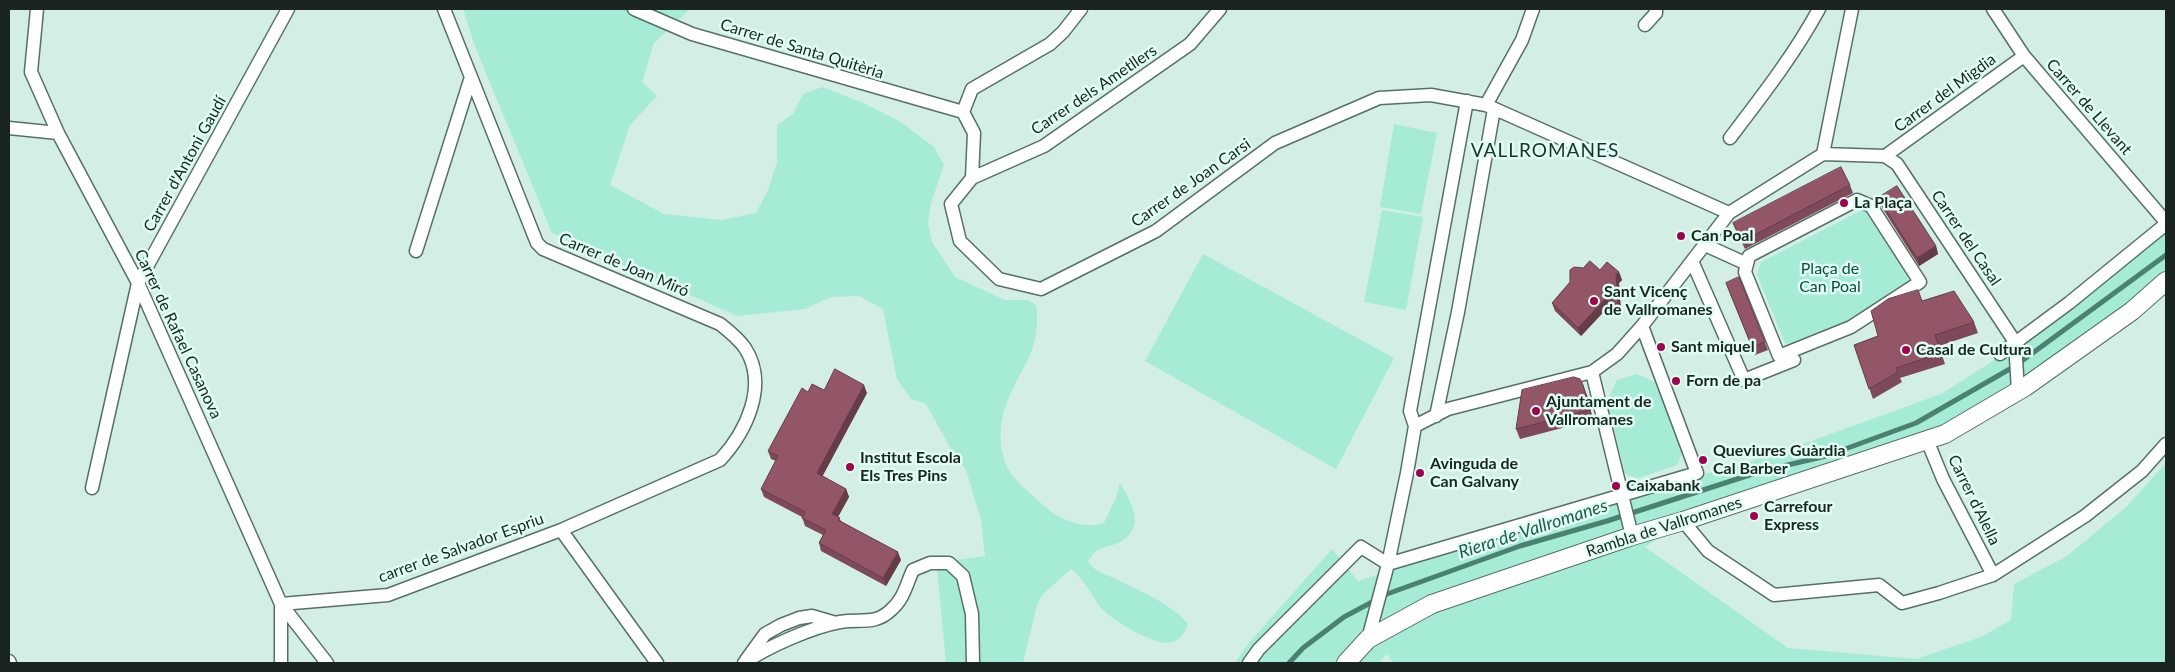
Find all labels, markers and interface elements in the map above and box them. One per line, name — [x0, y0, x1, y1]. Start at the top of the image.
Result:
street label: Carrer de Santa Quitèria — [718, 15, 886, 83]
street label: Carrer dels Ametllers — [1028, 41, 1160, 139]
street label: Carrer del Migdia — [1890, 50, 2000, 136]
street label: Carrer de Llevant — [2042, 55, 2136, 159]
street label: Carrer d'Antoni Gaudí — [140, 93, 230, 235]
street label: Carrer de Joan Carsi — [1128, 135, 1254, 231]
district label: VALLROMANES — [1469, 140, 1621, 162]
street label: Carrer del Casal — [1927, 187, 2005, 289]
place label: La Plaça — [1854, 193, 1912, 213]
marker: La Plaça — [1838, 197, 1850, 209]
place label: Can Poal — [1691, 226, 1753, 246]
street label: Carrer de Joan Miró — [556, 229, 692, 301]
marker: Can Poal — [1675, 230, 1687, 242]
street label: Carrer de Rafael Casanova — [130, 246, 226, 422]
park label: Plaça de Can Poal — [1799, 259, 1861, 297]
place label: Sant Vicenç de Vallromanes — [1604, 282, 1713, 320]
marker: Sant Vicenç de Vallromanes — [1588, 295, 1600, 307]
place label: Sant miquel — [1671, 337, 1755, 357]
place label: Casal de Cultura — [1916, 340, 2032, 360]
marker: Sant miquel — [1655, 341, 1667, 353]
marker: Casal de Cultura — [1900, 344, 1912, 356]
place label: Forn de pa — [1686, 371, 1761, 391]
marker: Forn de pa — [1670, 375, 1682, 387]
place label: Ajuntament de Vallromanes — [1546, 392, 1651, 430]
marker: Ajuntament de Vallromanes — [1530, 405, 1542, 417]
place label: Queviures Guàrdia Cal Barber — [1713, 441, 1846, 479]
place label: Institut Escola Els Tres Pins — [860, 448, 961, 486]
street label: Carrer d'Alella — [1944, 452, 2004, 548]
place label: Avinguda de Can Galvany — [1430, 454, 1519, 492]
marker: Queviures Guàrdia Cal Barber — [1697, 454, 1709, 466]
marker: Institut Escola Els Tres Pins — [844, 461, 856, 473]
marker: Avinguda de Can Galvany — [1414, 467, 1426, 479]
place label: Caixabank — [1626, 476, 1700, 496]
marker: Caixabank — [1610, 480, 1622, 492]
street label: Rambla de Vallromanes — [1584, 493, 1744, 561]
water label: Riera de Vallromanes — [1456, 495, 1610, 563]
place label: Carrefour Express — [1764, 497, 1833, 535]
street label: carrer de Salvador Espriu — [376, 509, 546, 587]
marker: Carrefour Express — [1748, 510, 1760, 522]

